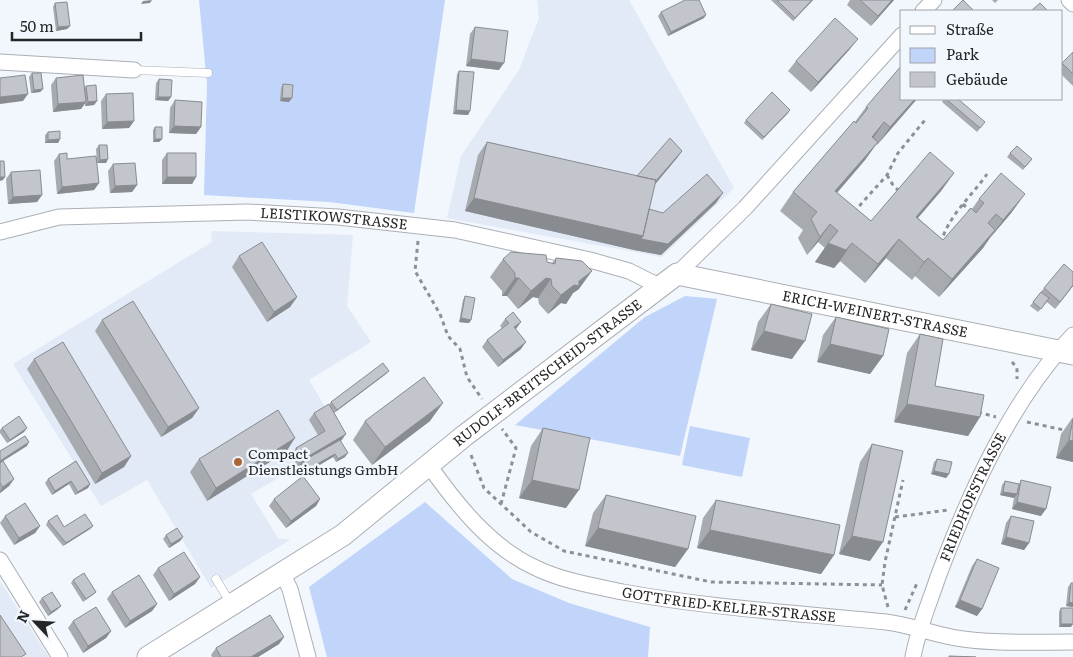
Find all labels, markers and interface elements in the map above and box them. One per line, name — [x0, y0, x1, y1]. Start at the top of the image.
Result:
scale bar — [12, 10, 141, 42]
legend — [900, 10, 1063, 100]
text: 50 m — [20, 14, 54, 37]
text: Straße — [946, 17, 994, 40]
text: Park — [946, 42, 980, 65]
text: Gebäude — [946, 67, 1008, 90]
street label: LEISTIKOWSTRASSE — [260, 202, 409, 234]
street label: ERICH-WEINERT-STRASSE — [781, 285, 970, 342]
street label: RUDOLF-BREITSCHEID-STRASSE — [448, 293, 645, 450]
street label: FRIEDHOFSTRASSE — [934, 429, 1010, 564]
place label: Compact Dienstleistungs GmbH — [248, 443, 398, 479]
marker: Compact Dienstleistungs GmbH — [232, 456, 244, 468]
street label: GOTTFRIED-KELLER-STRASSE — [621, 581, 837, 626]
north arrow — [10, 597, 60, 647]
text: N — [11, 606, 34, 626]

